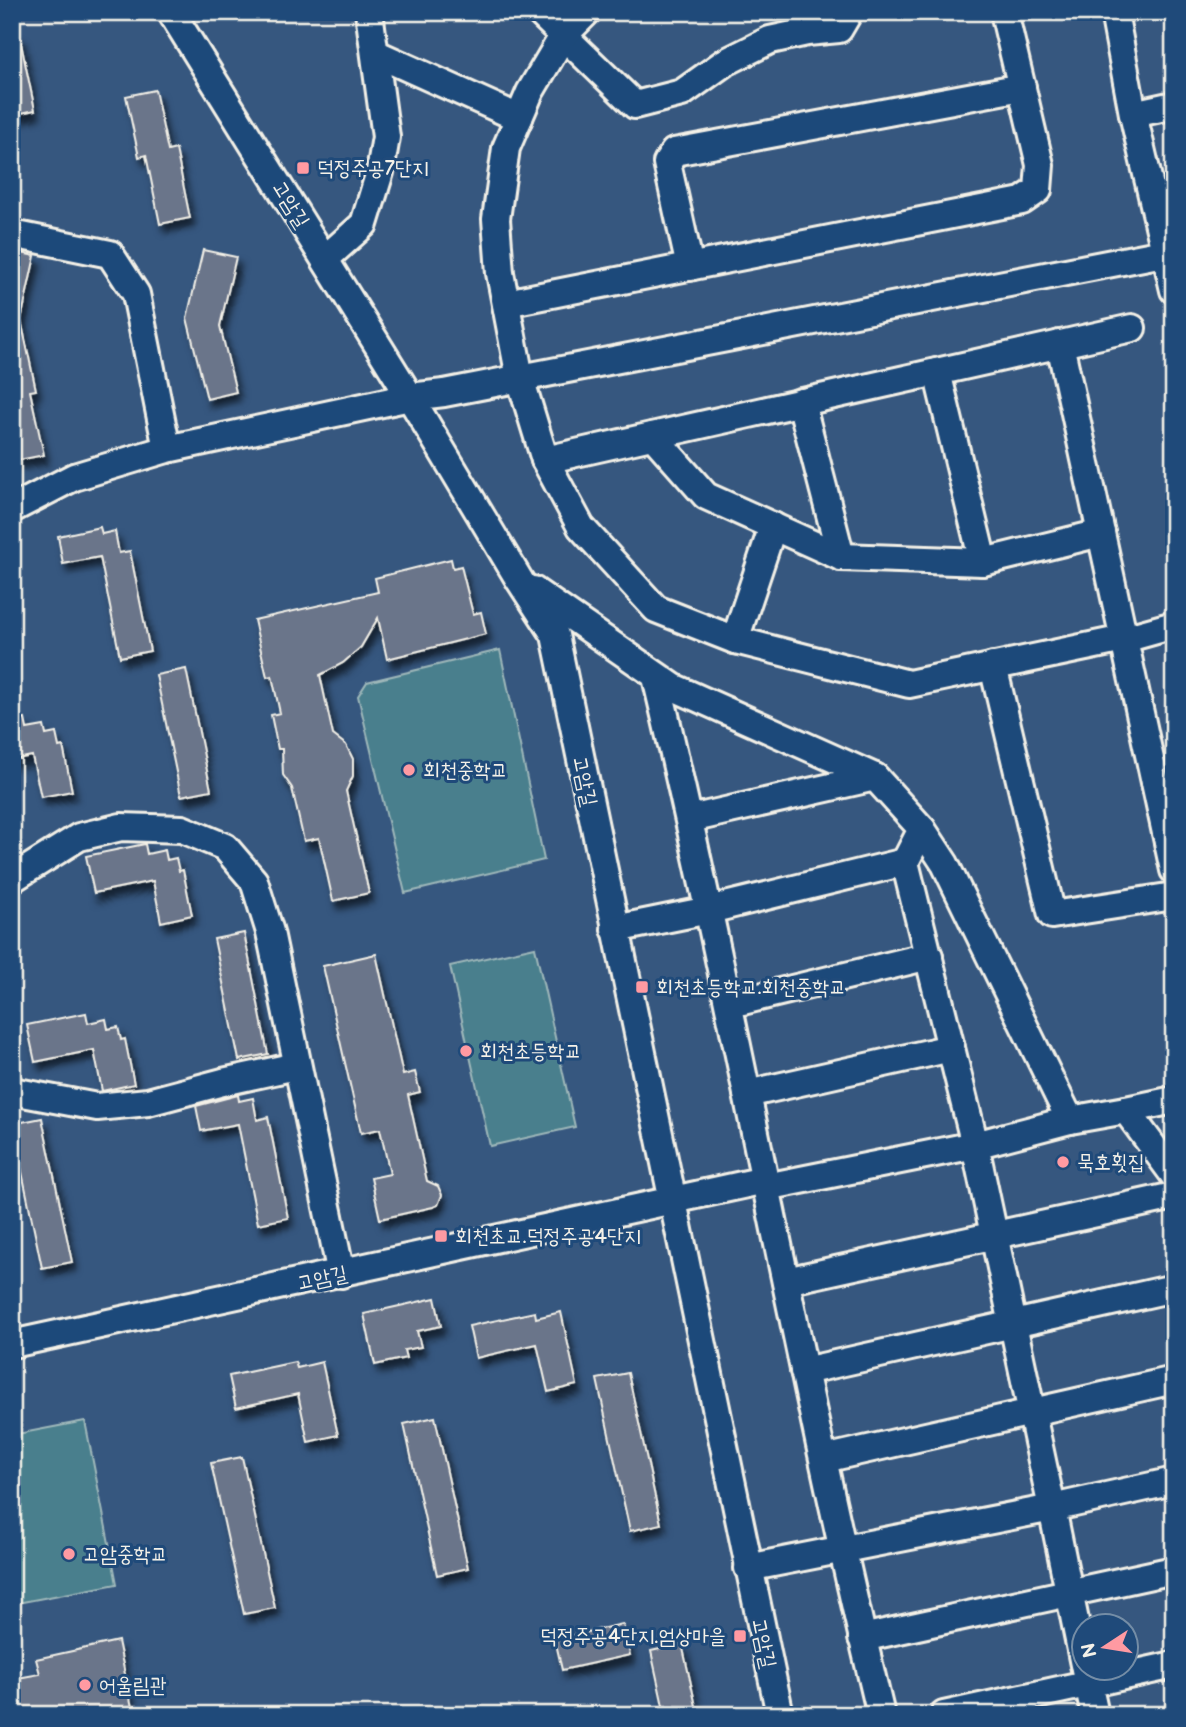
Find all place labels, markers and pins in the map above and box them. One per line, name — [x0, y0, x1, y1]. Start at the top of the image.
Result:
place label: 덕정주공7단지 — [317, 156, 429, 181]
marker: 덕정주공7단지 — [295, 160, 311, 176]
place label: 회천중학교 — [423, 758, 508, 783]
marker: 회천중학교 — [401, 762, 417, 778]
place label: 회천초등학교.회천중학교 — [656, 975, 846, 1000]
marker: 회천초등학교.회천중학교 — [634, 979, 650, 995]
place label: 회천초등학교 — [480, 1039, 581, 1064]
marker: 회천초등학교 — [458, 1043, 474, 1059]
place label: 묵호횟집 — [1077, 1150, 1145, 1175]
marker: 묵호횟집 — [1055, 1154, 1071, 1170]
place label: 회천초교.덕정주공4단지 — [455, 1224, 641, 1249]
marker: 회천초교.덕정주공4단지 — [433, 1228, 449, 1244]
place label: 고암중학교 — [83, 1542, 168, 1567]
marker: 고암중학교 — [61, 1546, 77, 1562]
place label: 덕정주공4단지.엄상마을 — [540, 1624, 726, 1649]
marker: 덕정주공4단지.엄상마을 — [732, 1628, 748, 1644]
place label: 어울림관 — [99, 1673, 167, 1698]
marker: 어울림관 — [77, 1677, 93, 1693]

